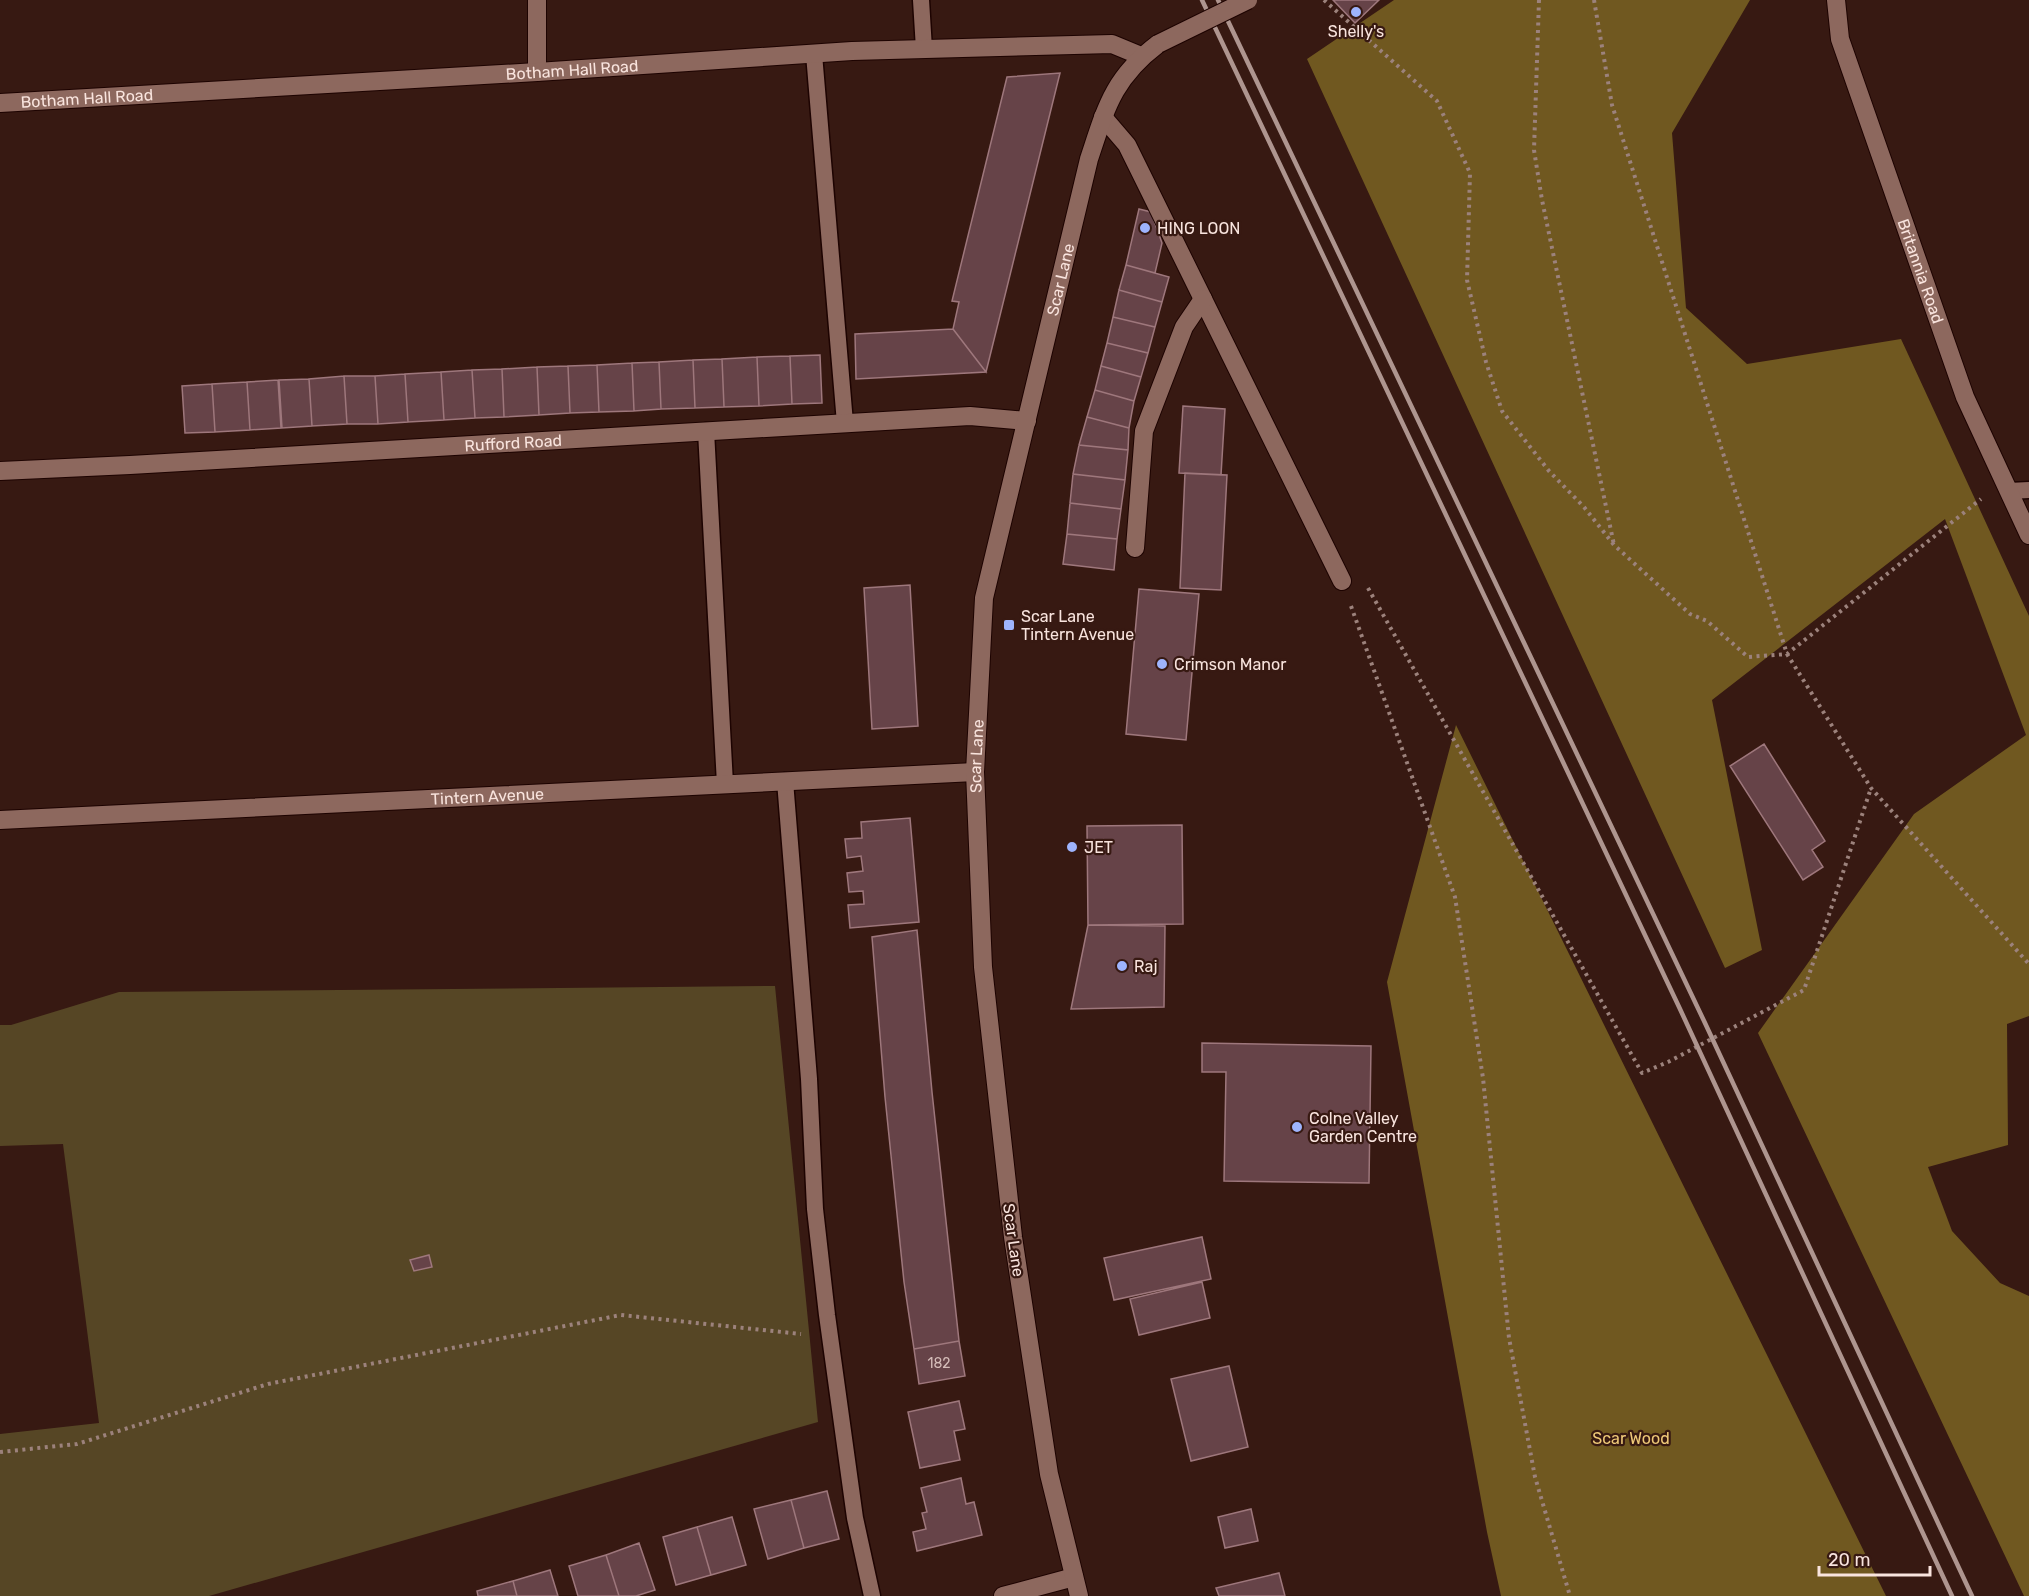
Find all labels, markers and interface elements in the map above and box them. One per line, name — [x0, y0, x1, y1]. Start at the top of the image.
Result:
marker: Shelly's — [1349, 5, 1363, 19]
place label: Shelly's — [1328, 22, 1384, 41]
street label: Botham Hall Road — [505, 56, 639, 84]
street label: Botham Hall Road — [20, 85, 154, 112]
street label: Britannia Road — [1893, 216, 1948, 326]
place label: HING LOON — [1157, 219, 1240, 238]
marker: HING LOON — [1138, 221, 1152, 235]
street label: Scar Lane — [1043, 241, 1079, 318]
street label: Rufford Road — [464, 431, 562, 455]
place label: Scar Lane Tintern Avenue — [1021, 607, 1134, 644]
marker: Scar Lane Tintern Avenue — [1002, 618, 1016, 632]
place label: Crimson Manor — [1174, 655, 1286, 674]
marker: Crimson Manor — [1155, 657, 1169, 671]
street label: Scar Lane — [966, 719, 988, 793]
street label: Tintern Avenue — [430, 784, 545, 809]
place label: JET — [1084, 838, 1113, 857]
marker: JET — [1065, 840, 1079, 854]
place label: Raj — [1134, 957, 1158, 976]
marker: Raj — [1115, 959, 1129, 973]
place label: Colne Valley Garden Centre — [1309, 1109, 1417, 1146]
marker: Colne Valley Garden Centre — [1290, 1120, 1304, 1134]
street label: Scar Lane — [999, 1202, 1028, 1278]
house number: 182 — [927, 1355, 951, 1372]
park label: Scar Wood — [1592, 1429, 1670, 1448]
scale bar — [1819, 1539, 1930, 1577]
text: 20 m — [1828, 1549, 1870, 1571]

